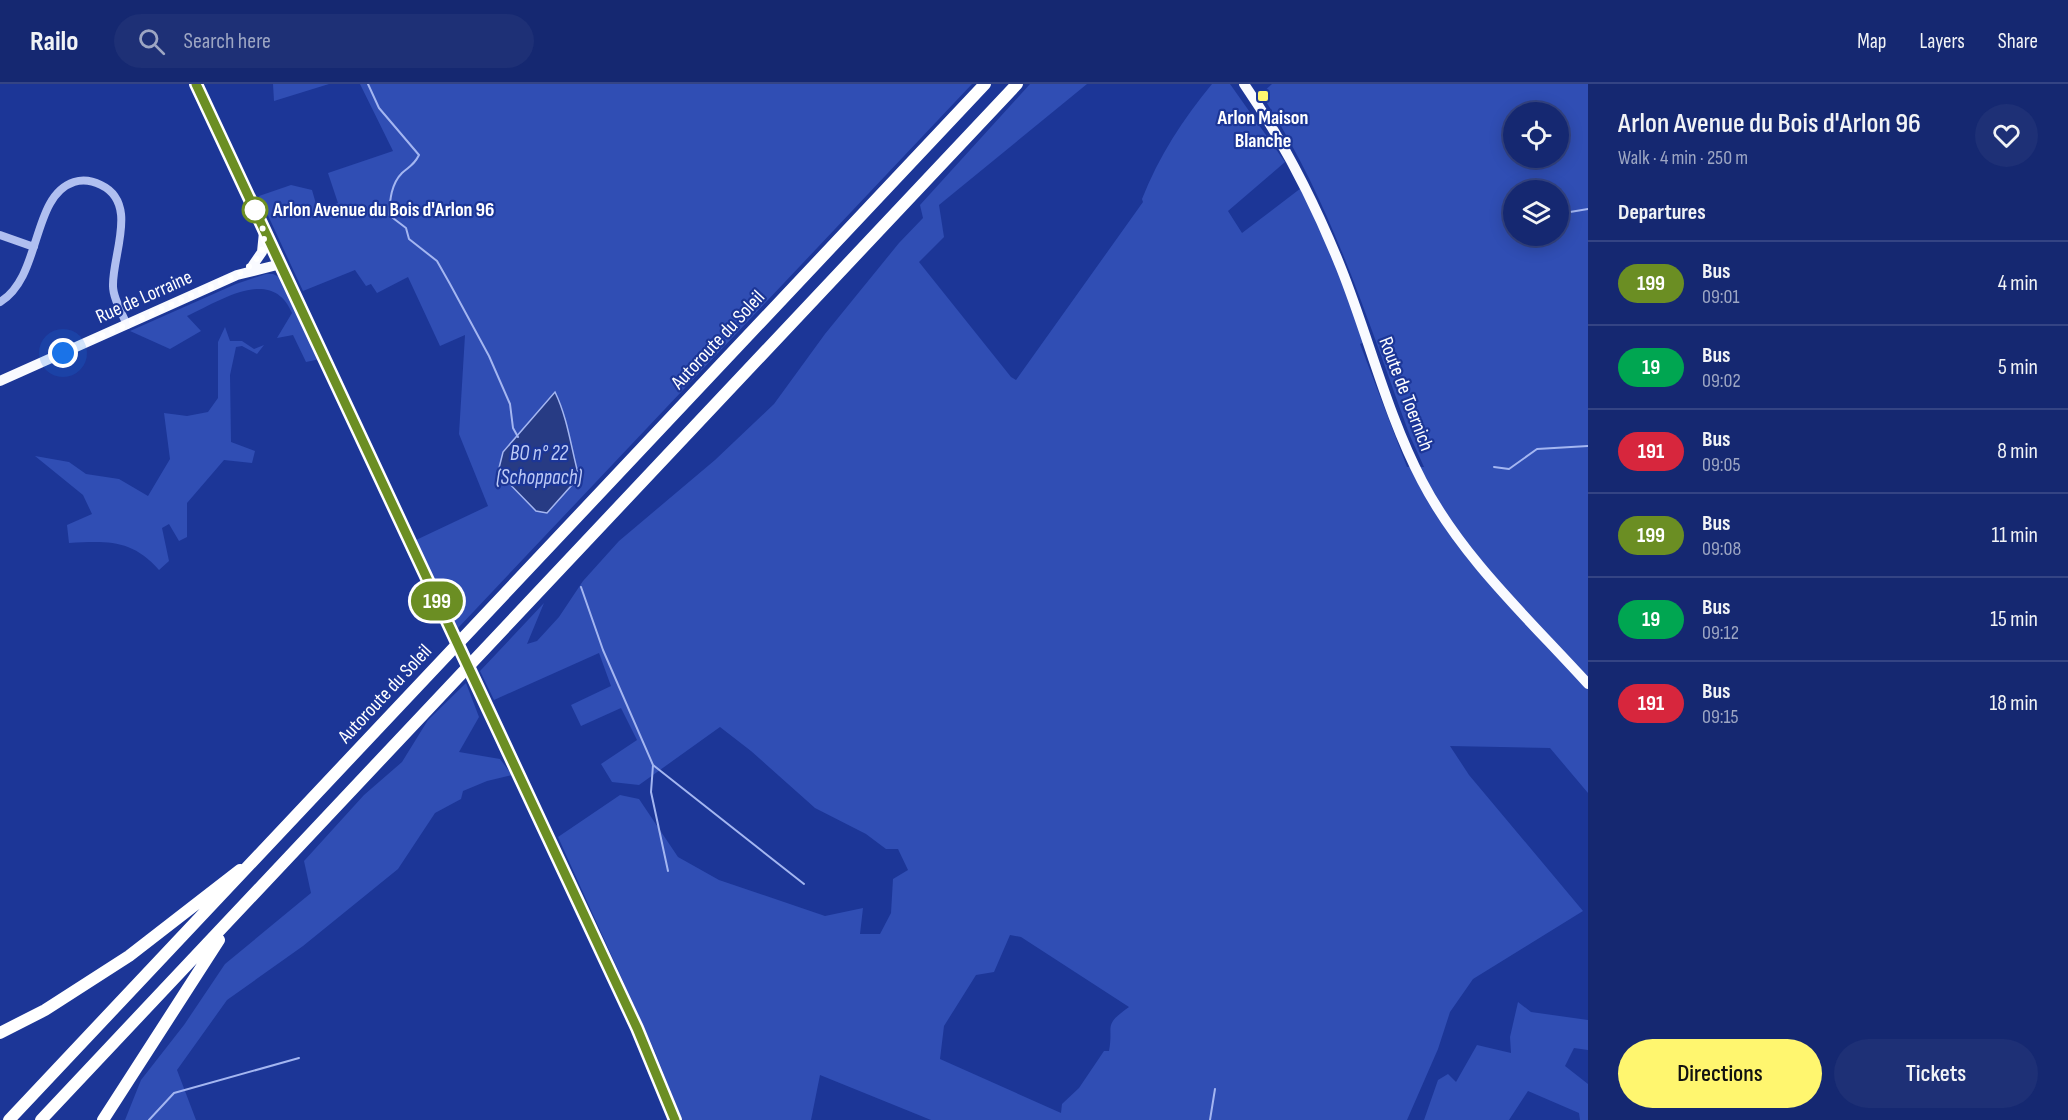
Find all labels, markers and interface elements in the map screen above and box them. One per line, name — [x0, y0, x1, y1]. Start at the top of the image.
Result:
search box — [114, 14, 534, 68]
text: Railo — [30, 25, 78, 58]
icon: search — [135, 25, 168, 58]
text: Search here — [183, 28, 271, 55]
text: Map — [1857, 29, 1886, 54]
text: Layers — [1919, 29, 1965, 54]
text: Share — [1998, 29, 2038, 54]
marker: Arlon Maison Blanche — [1256, 89, 1270, 103]
map controls — [1503, 102, 1569, 246]
button: locate — [1503, 102, 1569, 168]
button: heart — [1975, 104, 2038, 167]
place label: Arlon Maison Blanche — [1217, 106, 1308, 153]
text: Arlon Avenue du Bois d'Arlon 96 — [1618, 107, 1921, 140]
text: Walk · 4 min · 250 m — [1618, 146, 1748, 170]
button: layers — [1503, 180, 1569, 246]
marker: Arlon Avenue du Bois d'Arlon 96 — [242, 197, 268, 223]
place label: Arlon Avenue du Bois d'Arlon 96 — [272, 198, 495, 222]
text: Departures — [1618, 199, 1706, 226]
text: Bus — [1702, 258, 1731, 285]
street label: Rue de Lorraine — [92, 265, 196, 329]
text: 4 min — [1998, 270, 2038, 297]
text: 199 — [1637, 271, 1665, 296]
text: 09:01 — [1702, 285, 1739, 309]
street label: Autoroute du Soleil — [665, 286, 770, 395]
street label: Route de Toernich — [1373, 334, 1439, 454]
your location — [48, 338, 78, 368]
text: Bus — [1702, 342, 1731, 369]
text: 5 min — [1998, 354, 2038, 381]
text: 19 — [1642, 355, 1660, 380]
text: 09:02 — [1702, 369, 1741, 393]
text: Bus — [1702, 426, 1731, 453]
text: 8 min — [1997, 438, 2038, 465]
text: 191 — [1638, 439, 1664, 464]
water label: BO n° 22 (Schoppach) — [496, 441, 582, 490]
text: 09:05 — [1702, 453, 1740, 477]
text: Bus — [1702, 510, 1731, 537]
text: 11 min — [1991, 522, 2038, 549]
text: 199 — [1637, 523, 1665, 548]
text: 09:08 — [1702, 537, 1741, 561]
line badge: 199 — [402, 582, 472, 620]
text: 199 — [423, 589, 451, 614]
text: Bus — [1702, 594, 1731, 621]
text: 15 min — [1990, 606, 2038, 633]
text: 19 — [1642, 607, 1660, 632]
text: 09:12 — [1702, 621, 1739, 645]
street label: Autoroute du Soleil — [332, 640, 437, 749]
text: Bus — [1702, 678, 1731, 705]
text: 18 min — [1990, 690, 2038, 717]
text: 191 — [1638, 691, 1664, 716]
text: 09:15 — [1702, 705, 1739, 729]
button: Directions — [1618, 1039, 1822, 1108]
button: Tickets — [1834, 1039, 2038, 1108]

